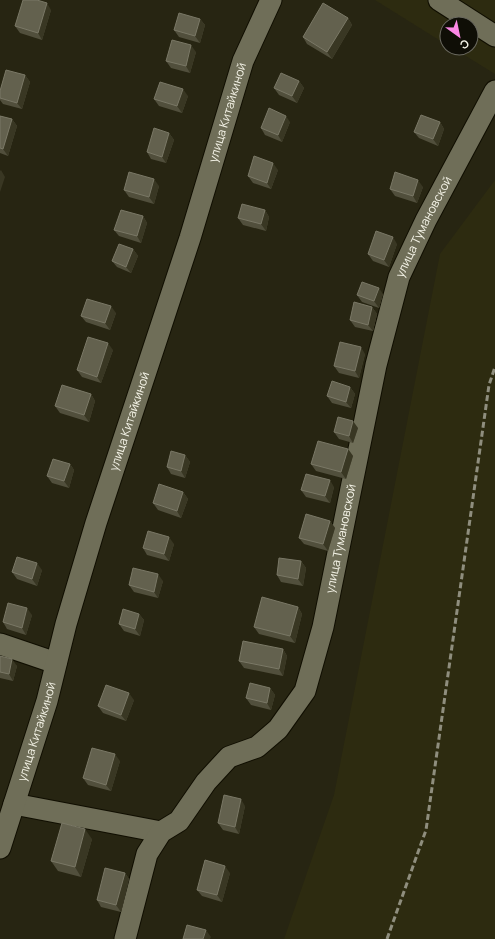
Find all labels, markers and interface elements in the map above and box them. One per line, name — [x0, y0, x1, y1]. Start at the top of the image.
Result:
north arrow — [439, 16, 479, 56]
text: С — [457, 36, 472, 53]
street label: улица Китайкиной — [204, 60, 250, 164]
street label: улица Тумановской — [391, 173, 456, 280]
street label: улица Китайкиной — [105, 369, 153, 473]
street label: улица Тумановской — [321, 482, 360, 595]
street label: улица Китайкиной — [13, 680, 59, 783]

